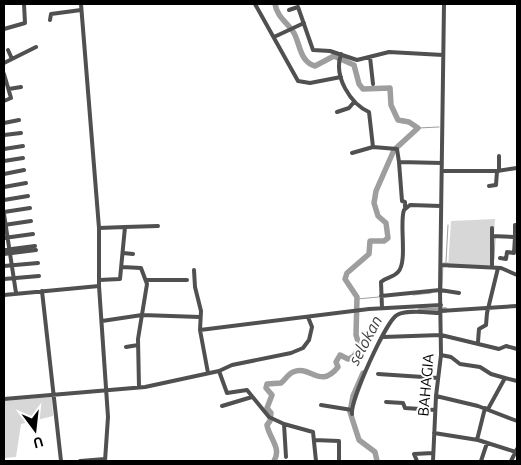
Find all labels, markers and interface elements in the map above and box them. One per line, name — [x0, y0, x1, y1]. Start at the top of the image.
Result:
water label: selokan — [344, 312, 385, 369]
street label: BAHAGIA — [414, 353, 437, 417]
north arrow — [10, 405, 60, 455]
text: U — [32, 434, 45, 452]

